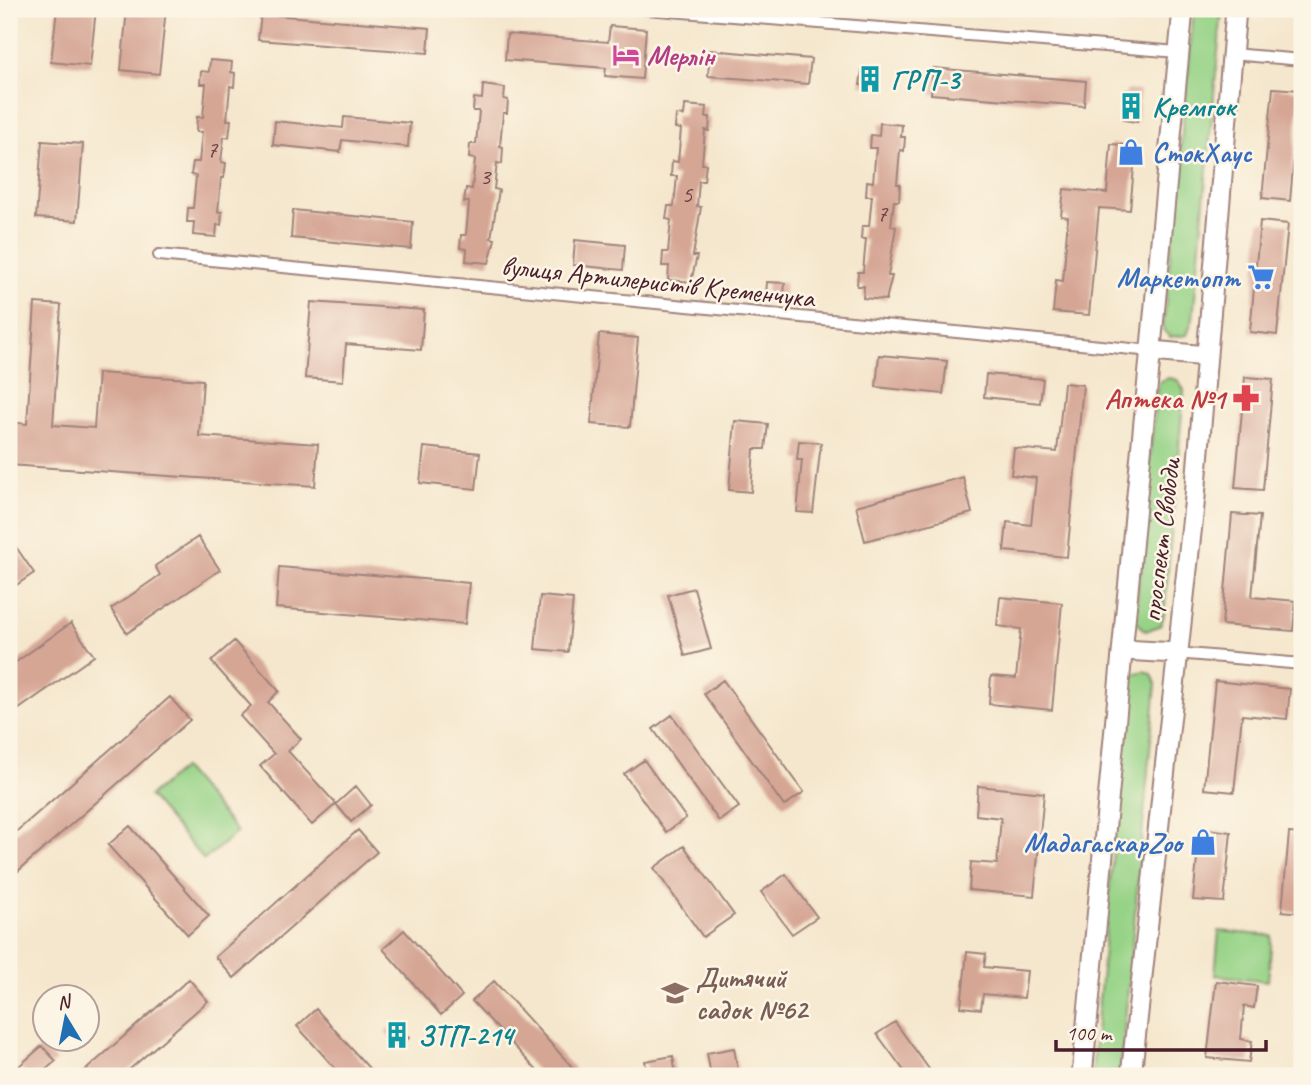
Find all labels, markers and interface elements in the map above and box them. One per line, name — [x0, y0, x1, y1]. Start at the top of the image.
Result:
place label: Мерлін — [647, 38, 716, 73]
hotel icon: Мерлін — [611, 40, 641, 70]
place label: ГРП-3 — [891, 62, 962, 97]
building icon: ГРП-3 — [855, 64, 885, 94]
place label: Кремгок — [1152, 89, 1238, 124]
building icon: Кремгок — [1116, 91, 1146, 121]
house number: 7 — [207, 134, 219, 164]
place label: СтокХаус — [1152, 135, 1252, 170]
shop icon: СтокХаус — [1116, 137, 1146, 167]
house number: 3 — [480, 161, 493, 191]
house number: 5 — [682, 179, 694, 209]
house number: 7 — [877, 198, 889, 228]
street label: вулиця Артилеристів Кременчука — [500, 248, 818, 316]
place label: Маркетопт — [1117, 260, 1242, 295]
supermarket icon: Маркетопт — [1246, 262, 1276, 292]
place label: Аптека №1 — [1105, 381, 1228, 416]
pharmacy icon: Аптека №1 — [1231, 383, 1261, 413]
street label: проспект Свободи — [1133, 455, 1188, 624]
place label: МадагаскарZoo — [1024, 825, 1185, 860]
shop icon: МадагаскарZoo — [1188, 827, 1218, 857]
place label: Дитячий садок №62 — [696, 960, 810, 1027]
school or university icon: Дитячий садок №62 — [660, 978, 690, 1008]
north arrow — [32, 984, 102, 1054]
text: N — [55, 989, 74, 1015]
scale bar — [1056, 1008, 1266, 1052]
place label: ЗТП-214 — [418, 1018, 516, 1053]
building icon: ЗТП-214 — [382, 1020, 412, 1050]
text: 100 m — [1066, 1020, 1113, 1046]

